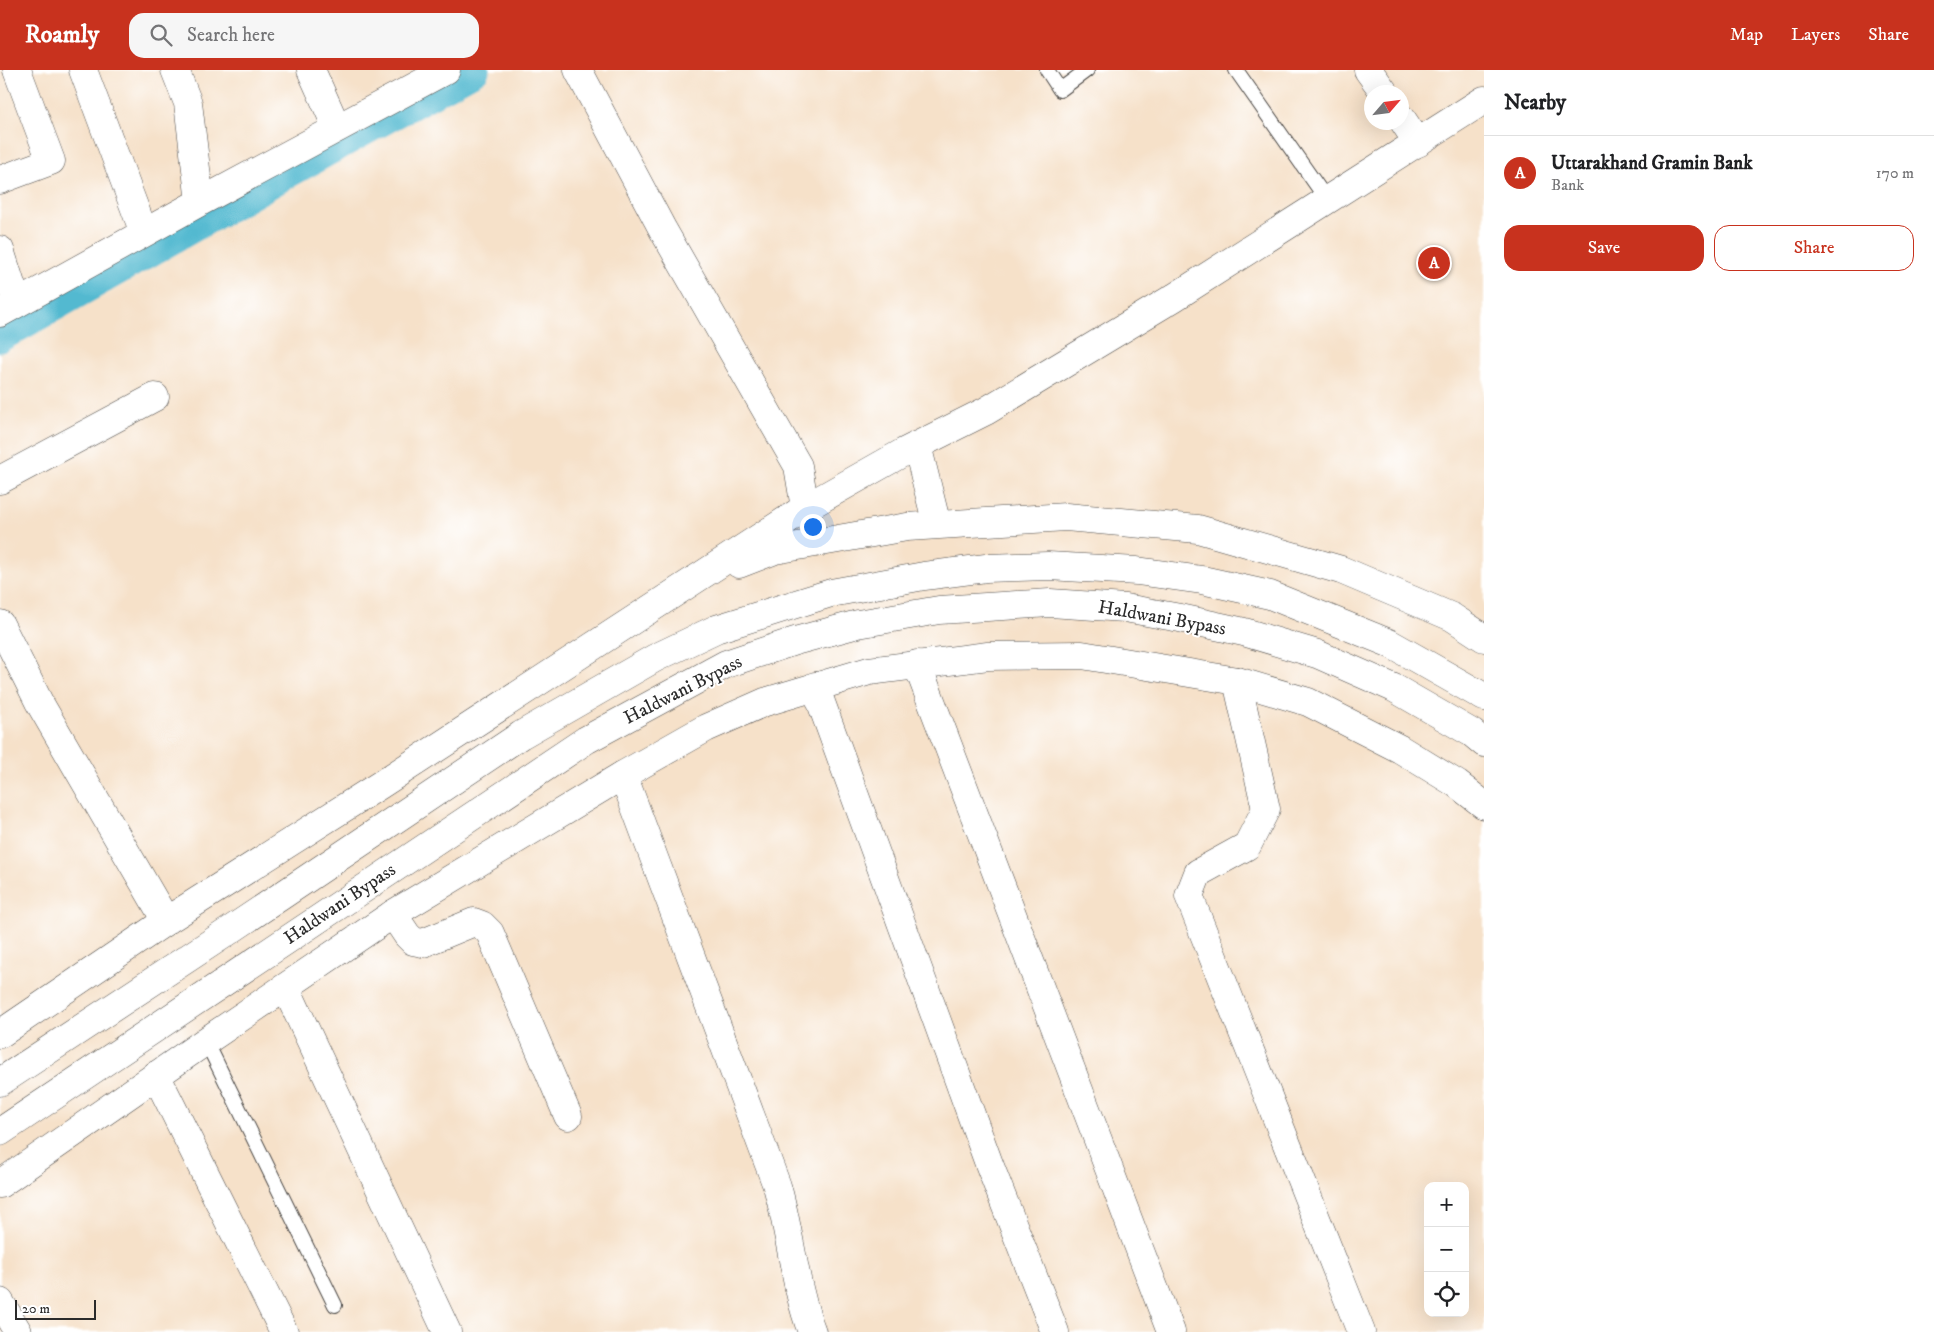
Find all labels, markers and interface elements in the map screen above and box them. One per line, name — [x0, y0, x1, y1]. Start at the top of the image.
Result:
search box — [129, 13, 479, 58]
text: Roamly — [25, 20, 99, 50]
icon: search — [147, 21, 175, 49]
text: Search here — [187, 24, 275, 47]
text: Map — [1730, 24, 1763, 46]
text: Layers — [1791, 24, 1840, 46]
text: Share — [1868, 24, 1909, 46]
north arrow — [1364, 85, 1409, 130]
text: Nearby — [1504, 90, 1566, 116]
text: Uttarakhand Gramin Bank — [1551, 152, 1753, 175]
text: A — [1515, 163, 1525, 183]
text: 170 m — [1876, 163, 1914, 183]
text: Bank — [1551, 175, 1584, 195]
button: Save — [1504, 225, 1704, 271]
button: Share — [1714, 225, 1914, 271]
pin: A — [1418, 244, 1450, 282]
your location — [800, 514, 826, 540]
street label: Haldwani Bypass — [1096, 595, 1228, 641]
street label: Haldwani Bypass — [620, 650, 746, 730]
street label: Haldwani Bypass — [280, 858, 400, 950]
map controls — [1424, 1182, 1469, 1317]
button: + — [1424, 1182, 1469, 1227]
button: − — [1424, 1227, 1469, 1272]
button: locate — [1424, 1272, 1469, 1317]
scale bar — [15, 1297, 96, 1320]
text: 20 m — [22, 1300, 50, 1318]

